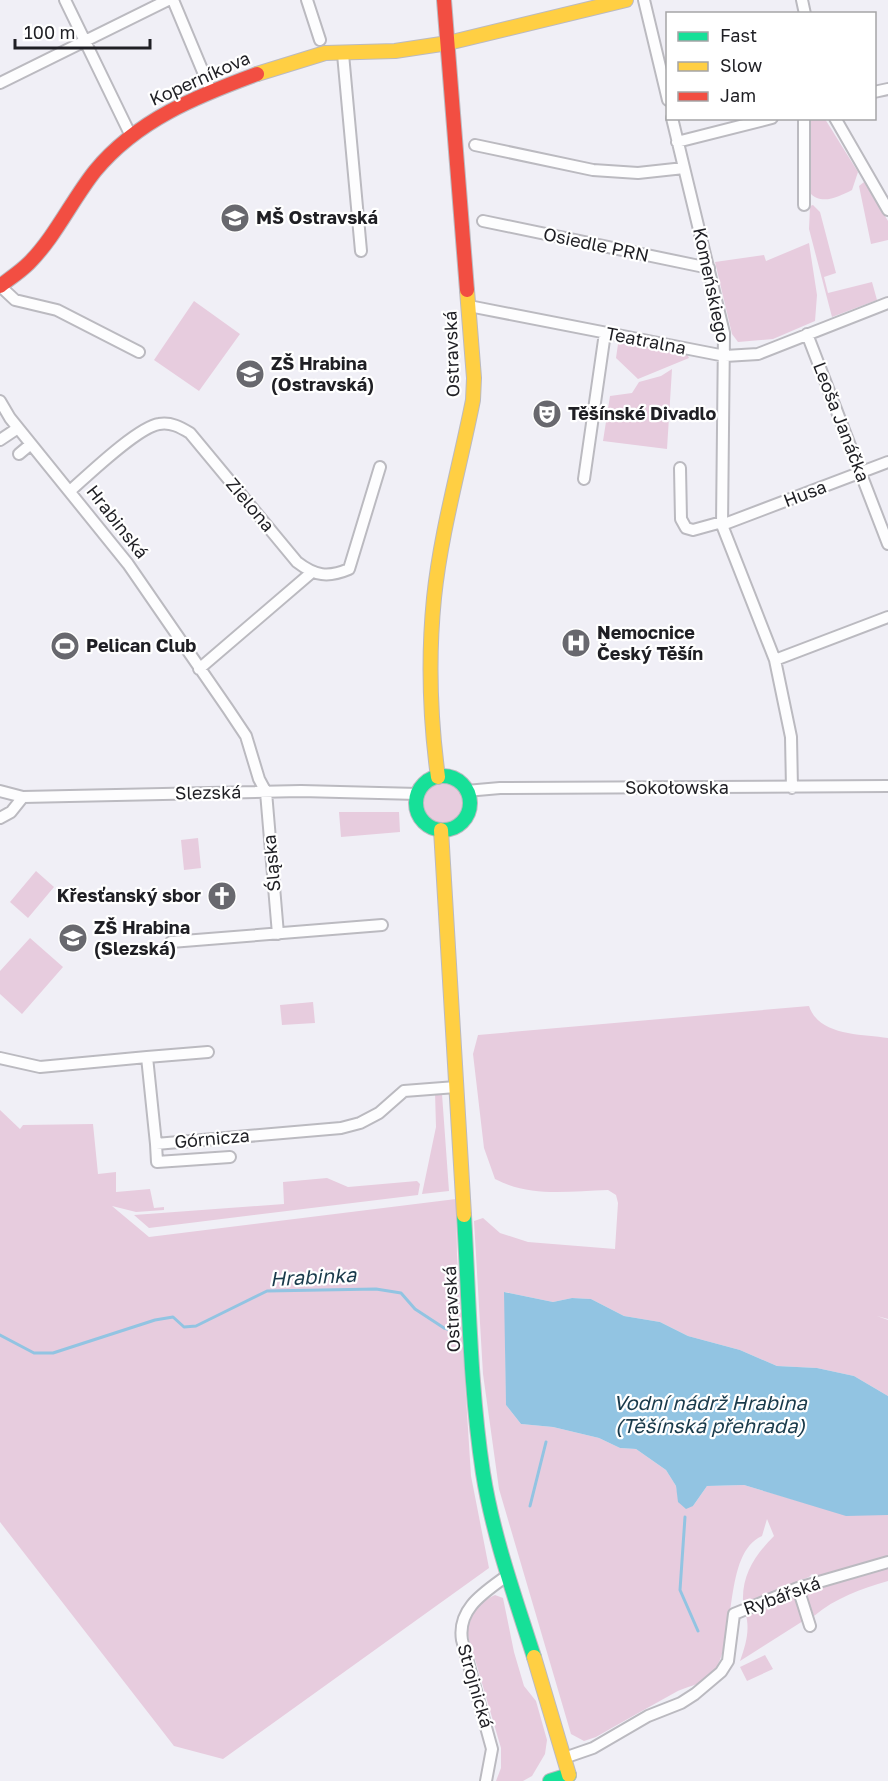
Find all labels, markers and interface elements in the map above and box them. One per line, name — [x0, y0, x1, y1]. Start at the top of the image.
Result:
scale bar — [15, 12, 150, 50]
legend — [666, 12, 876, 120]
text: 100 m — [24, 21, 75, 43]
text: Fast — [720, 24, 757, 46]
street label: Koperníkova — [146, 46, 253, 110]
text: Slow — [720, 54, 763, 76]
text: Jam — [720, 84, 756, 106]
school or university icon: MŠ Ostravská — [219, 202, 251, 234]
place label: MŠ Ostravská — [256, 206, 378, 228]
street label: Osiedle PRN — [541, 222, 651, 266]
street label: Komeńskiego — [689, 225, 735, 344]
street label: Ostravská — [438, 310, 464, 398]
street label: Teatralna — [604, 321, 688, 359]
place label: ZŠ Hrabina (Ostravská) — [271, 352, 374, 395]
school or university icon: ZŠ Hrabina (Ostravská) — [234, 358, 266, 390]
street label: Leoša Janáčka — [809, 358, 875, 485]
theatre icon: Těšínské Divadlo — [531, 398, 563, 430]
place label: Těšínské Divadlo — [568, 402, 716, 424]
street label: Zielona — [222, 473, 280, 536]
street label: Husa — [780, 475, 829, 511]
street label: Hrabinská — [82, 480, 153, 563]
place label: Nemocnice Český Těšín — [597, 621, 703, 664]
hospital icon: Nemocnice Český Těšín — [560, 627, 592, 659]
sports icon: Pelican Club — [49, 630, 81, 662]
place label: Pelican Club — [86, 634, 196, 656]
street label: Sokołowska — [625, 776, 729, 798]
street label: Slezská — [175, 780, 241, 804]
street label: Śląska — [258, 834, 284, 893]
church icon: Křesťanský sbor — [206, 880, 238, 912]
place label: Křesťanský sbor — [57, 884, 201, 906]
place label: ZŠ Hrabina (Slezská) — [94, 916, 190, 959]
school or university icon: ZŠ Hrabina (Slezská) — [57, 922, 89, 954]
street label: Górnicza — [173, 1124, 251, 1152]
water label: Hrabinka — [269, 1262, 357, 1290]
street label: Ostravská — [438, 1265, 464, 1353]
water label: Vodní nádrž Hrabina (Těšínská přehrada) — [613, 1390, 808, 1437]
street label: Rybářská — [740, 1571, 823, 1619]
street label: Strojnická — [453, 1641, 498, 1730]

